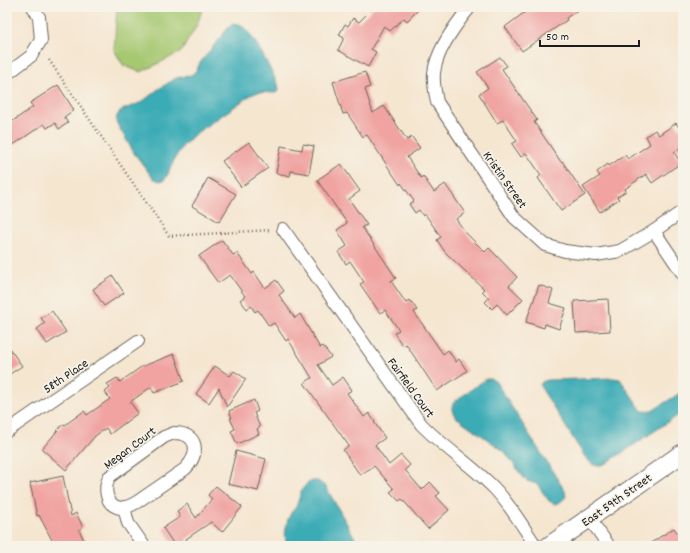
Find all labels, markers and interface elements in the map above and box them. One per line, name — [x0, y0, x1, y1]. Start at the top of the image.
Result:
scale bar — [540, 22, 639, 48]
text: 50 m — [546, 29, 569, 46]
street label: Kristin Street — [477, 148, 531, 213]
street label: Fairfield Court — [382, 354, 438, 423]
street label: 58th Place — [40, 355, 93, 399]
street label: Megan Court — [100, 423, 161, 475]
street label: East 59th Street — [578, 469, 657, 533]

